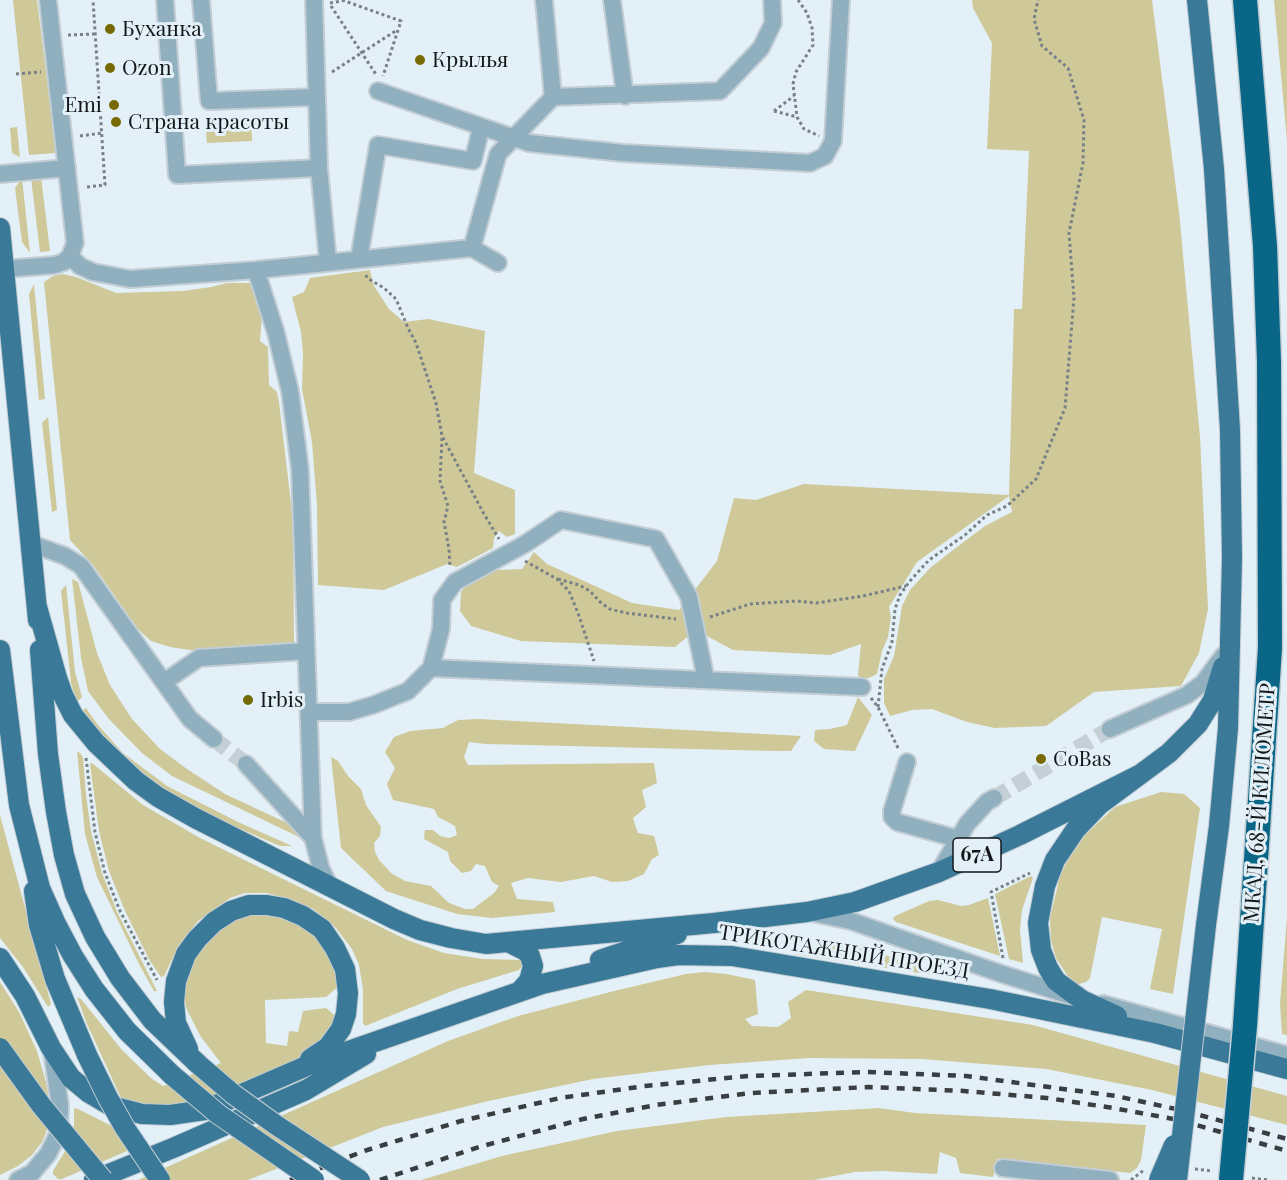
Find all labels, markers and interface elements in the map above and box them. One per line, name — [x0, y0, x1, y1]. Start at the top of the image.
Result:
place label: Буханка — [122, 16, 202, 42]
marker: Буханка — [103, 22, 117, 36]
place label: Крылья — [432, 47, 508, 73]
marker: Крылья — [413, 53, 427, 67]
place label: Ozon — [122, 55, 172, 81]
marker: Ozon — [103, 61, 117, 75]
place label: Emi — [64, 92, 102, 118]
marker: Emi — [107, 98, 121, 112]
place label: Страна красоты — [128, 109, 289, 135]
marker: Страна красоты — [109, 115, 123, 129]
street label: МКАД, 68-Й КИЛОМЕТР — [1239, 682, 1281, 924]
place label: Irbis — [260, 687, 303, 713]
marker: Irbis — [241, 693, 255, 707]
place label: CoBas — [1053, 746, 1112, 772]
marker: CoBas — [1034, 752, 1048, 766]
road number: 67A — [953, 838, 1001, 872]
street label: ТРИКОТАЖНЫЙ ПРОЕЗД — [717, 920, 971, 984]

